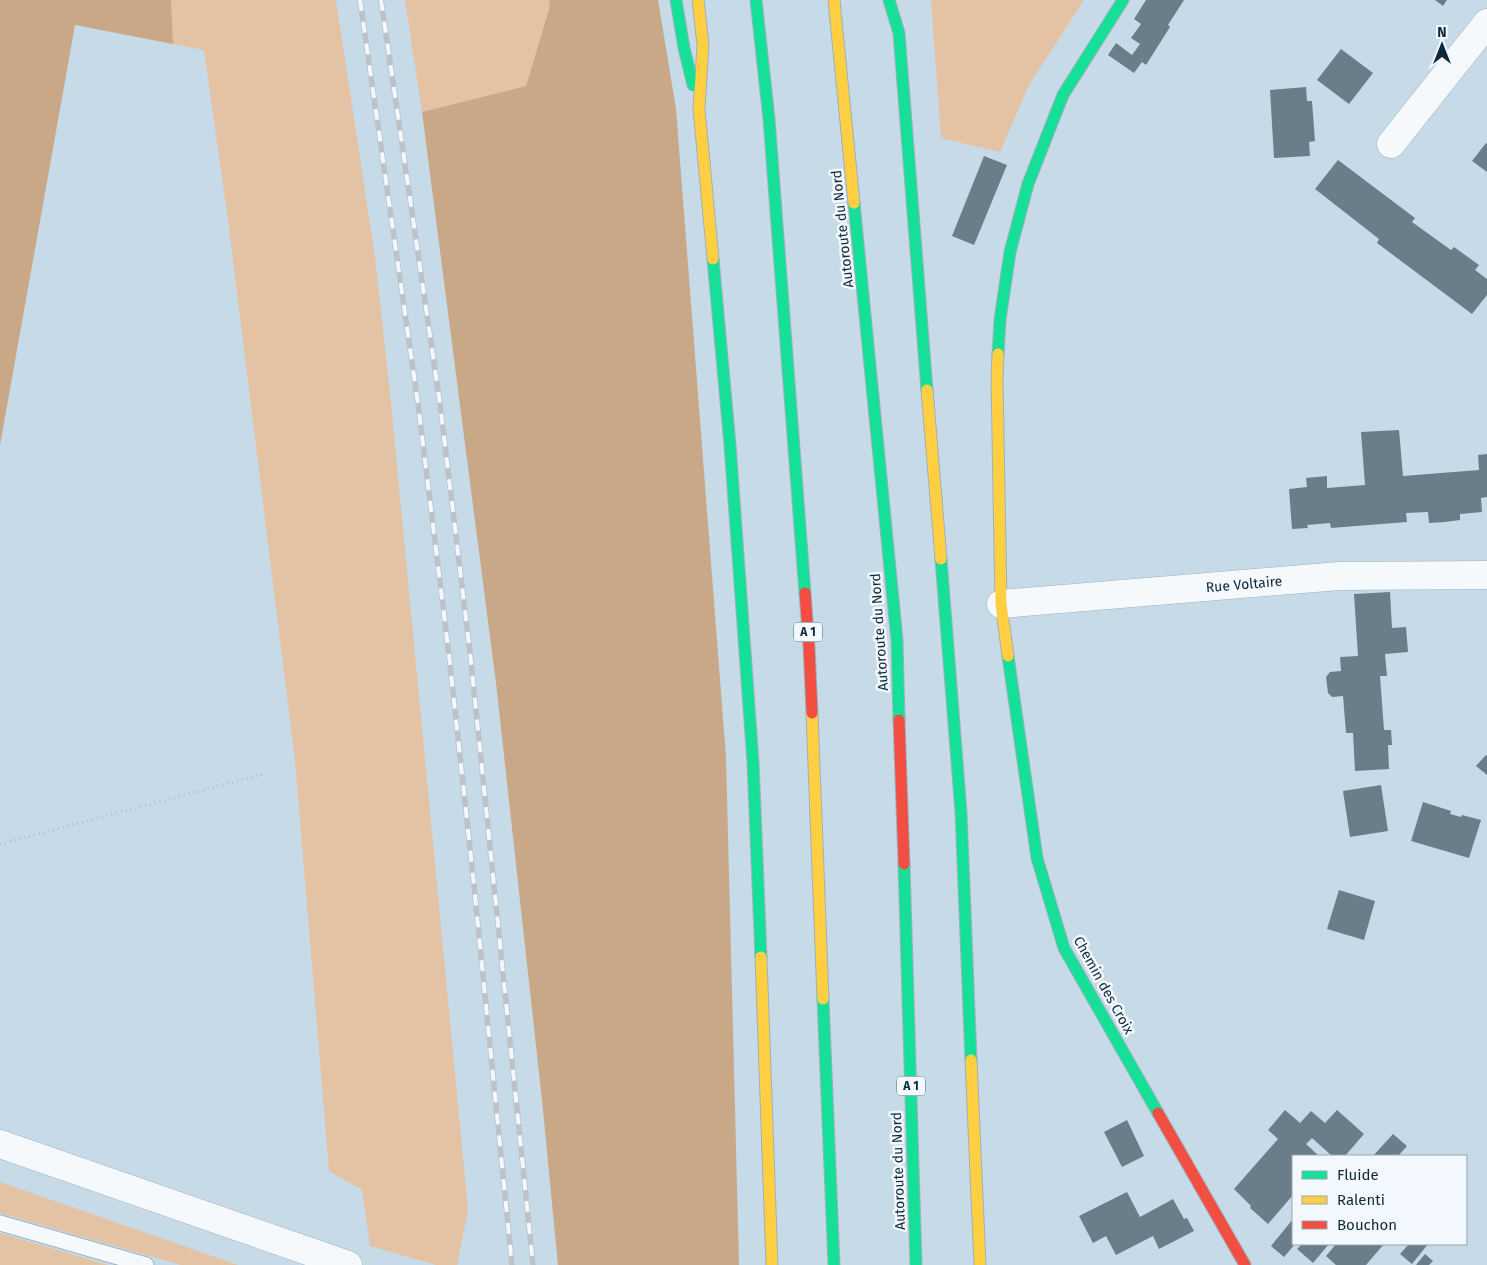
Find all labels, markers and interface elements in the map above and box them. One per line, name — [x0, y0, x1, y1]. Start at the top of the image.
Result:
north arrow — [1417, 20, 1467, 70]
text: N — [1437, 24, 1447, 41]
street label: Autoroute du Nord — [828, 169, 857, 289]
street label: Autoroute du Nord — [867, 573, 892, 691]
street label: Rue Voltaire — [1205, 573, 1283, 596]
road number: A 1 — [794, 622, 822, 642]
street label: Chemin des Croix — [1070, 933, 1138, 1037]
road number: A 1 — [897, 1076, 925, 1096]
street label: Autoroute du Nord — [888, 1112, 909, 1230]
legend — [1292, 1155, 1467, 1245]
text: Fluide — [1337, 1166, 1379, 1184]
text: Ralenti — [1337, 1191, 1385, 1209]
text: Bouchon — [1337, 1216, 1397, 1234]

